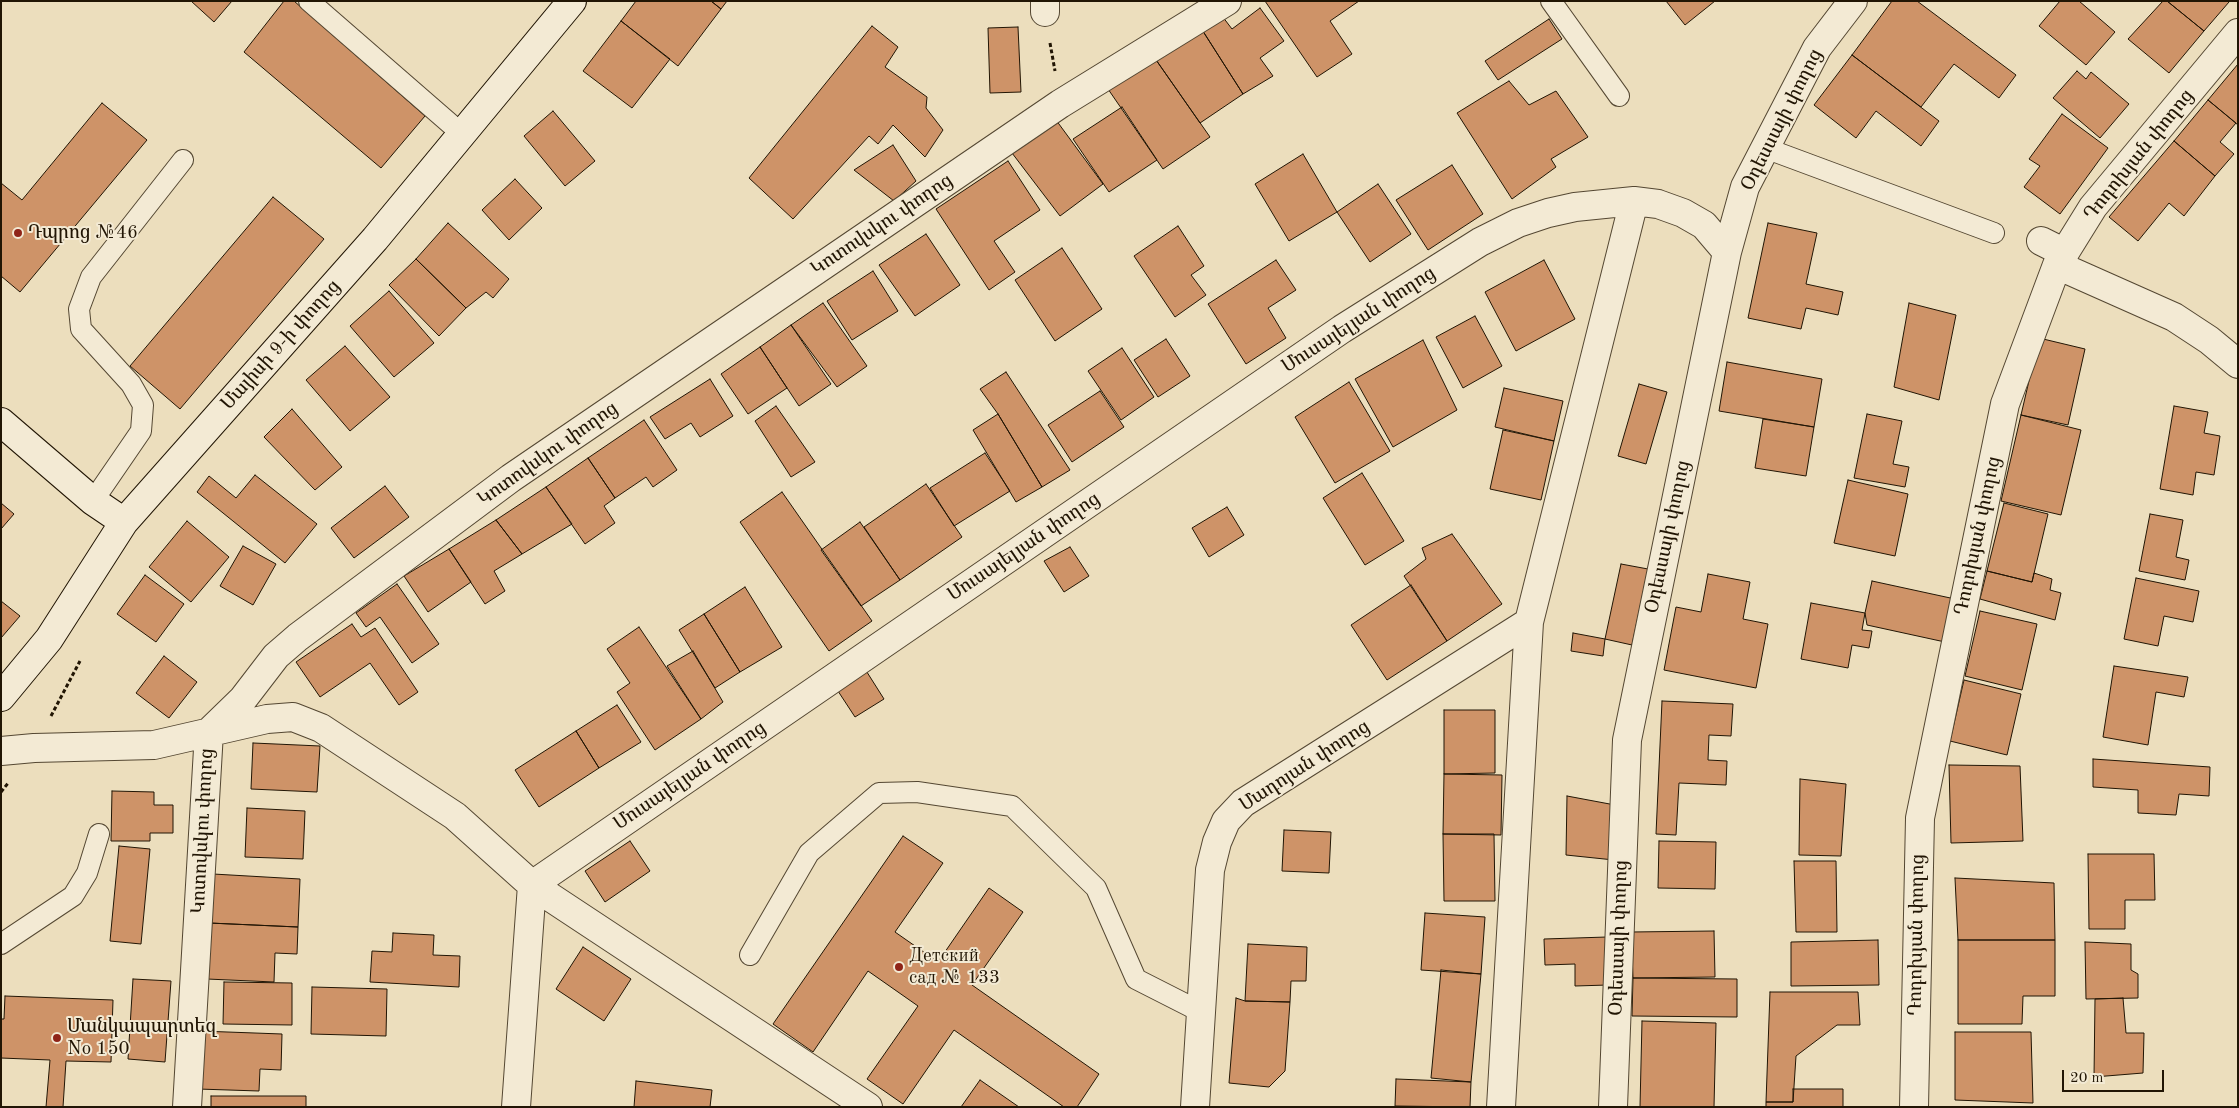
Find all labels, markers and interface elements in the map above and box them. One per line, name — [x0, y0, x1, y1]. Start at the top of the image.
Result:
street label: Օդեսսայի փողոց — [1736, 45, 1828, 195]
street label: Դոդոխյան փողոց — [2079, 85, 2199, 225]
street label: Կոտովսկու փողոց — [807, 169, 957, 281]
place label: Դպրոց №46 — [28, 222, 138, 244]
marker: Դպրոց №46 — [12, 227, 24, 239]
street label: Մուսայելյան փողոց — [1278, 262, 1440, 378]
street label: Մայիսի 9-ի փողոց — [217, 275, 345, 415]
street label: Կոտովսկու փողոց — [474, 397, 622, 511]
street label: Դոդոխյան փողոց — [1950, 454, 2006, 618]
street label: Օդեսսայի փողոց — [1641, 458, 1695, 616]
street label: Մուսայելյան փողոց — [944, 488, 1104, 606]
street label: Մադոյան փողոց — [1236, 715, 1374, 817]
street label: Մուսայելյան փողոց — [610, 717, 770, 835]
street label: Կոտովսկու փողոց — [187, 748, 219, 914]
street label: Դոդոխյան փողոց — [1904, 854, 1930, 1016]
street label: Օդեսսայի փողոց — [1605, 860, 1633, 1016]
place label: Детский сад № 133 — [909, 945, 1000, 989]
marker: Детский сад № 133 — [893, 961, 905, 973]
place label: Մանկապարտեզ No 150 — [67, 1016, 217, 1060]
marker: Մանկապարտեզ No 150 — [51, 1032, 63, 1044]
scale bar — [2064, 1060, 2166, 1092]
text: 20 m — [2070, 1071, 2104, 1086]

